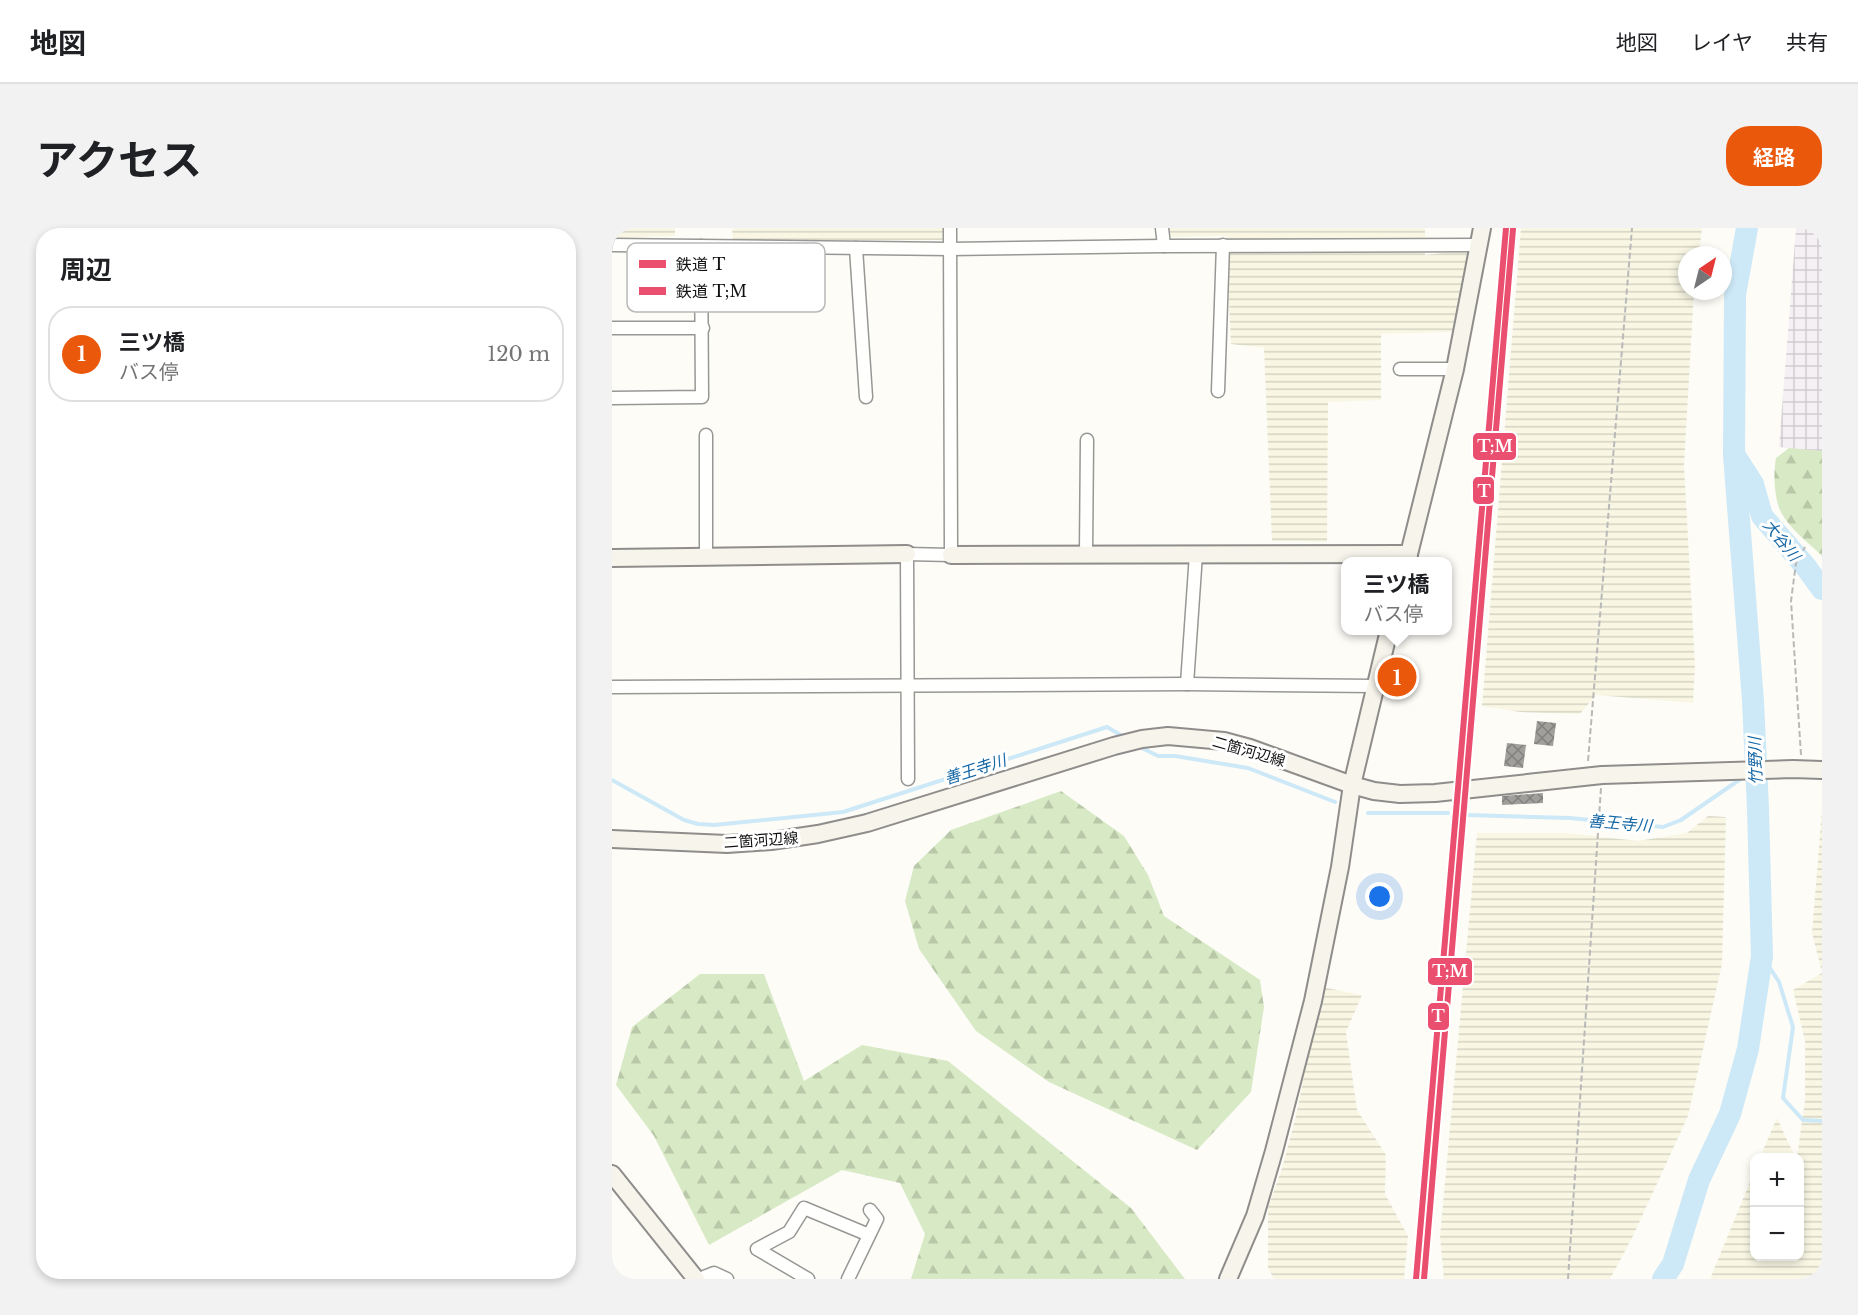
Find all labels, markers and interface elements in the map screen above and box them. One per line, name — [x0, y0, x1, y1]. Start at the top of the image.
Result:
text: 地図 — [30, 26, 86, 61]
text: 地図 — [1616, 30, 1658, 56]
text: レイヤ — [1691, 30, 1753, 56]
text: 共有 — [1786, 30, 1828, 56]
button: 経路 — [1726, 126, 1822, 186]
text: アクセス — [36, 134, 202, 186]
legend — [627, 243, 825, 312]
north arrow — [1678, 246, 1732, 300]
text: 周辺 — [60, 254, 112, 286]
text: 鉄道 T — [676, 254, 726, 274]
text: 鉄道 T;M — [676, 281, 747, 301]
text: 三ツ橋 — [119, 329, 185, 356]
text: 1 — [77, 342, 86, 366]
text: 120 m — [487, 342, 550, 366]
text: バス停 — [119, 360, 179, 384]
line badge: T;M — [1472, 432, 1517, 461]
text: T;M — [1477, 436, 1513, 456]
line badge: T — [1472, 476, 1495, 505]
text: T — [1477, 481, 1491, 501]
water label: 大谷川 — [1759, 515, 1806, 566]
popup — [1341, 557, 1452, 635]
text: 三ツ橋 — [1363, 571, 1430, 598]
text: バス停 — [1363, 602, 1423, 626]
pin: 1 — [1378, 654, 1416, 700]
street label: 二箇河辺線 — [1210, 732, 1288, 770]
water label: 竹野川 — [1744, 735, 1766, 785]
water label: 善王寺川 — [941, 749, 1010, 788]
water label: 善王寺川 — [1587, 810, 1655, 836]
street label: 二箇河辺線 — [723, 828, 799, 852]
your location — [1365, 882, 1394, 911]
line badge: T;M — [1427, 957, 1473, 986]
text: T;M — [1432, 961, 1468, 981]
line badge: T — [1427, 1002, 1450, 1031]
text: T — [1431, 1006, 1445, 1026]
map controls — [1750, 1153, 1804, 1261]
button: + — [1750, 1153, 1804, 1207]
button: − — [1750, 1207, 1804, 1261]

